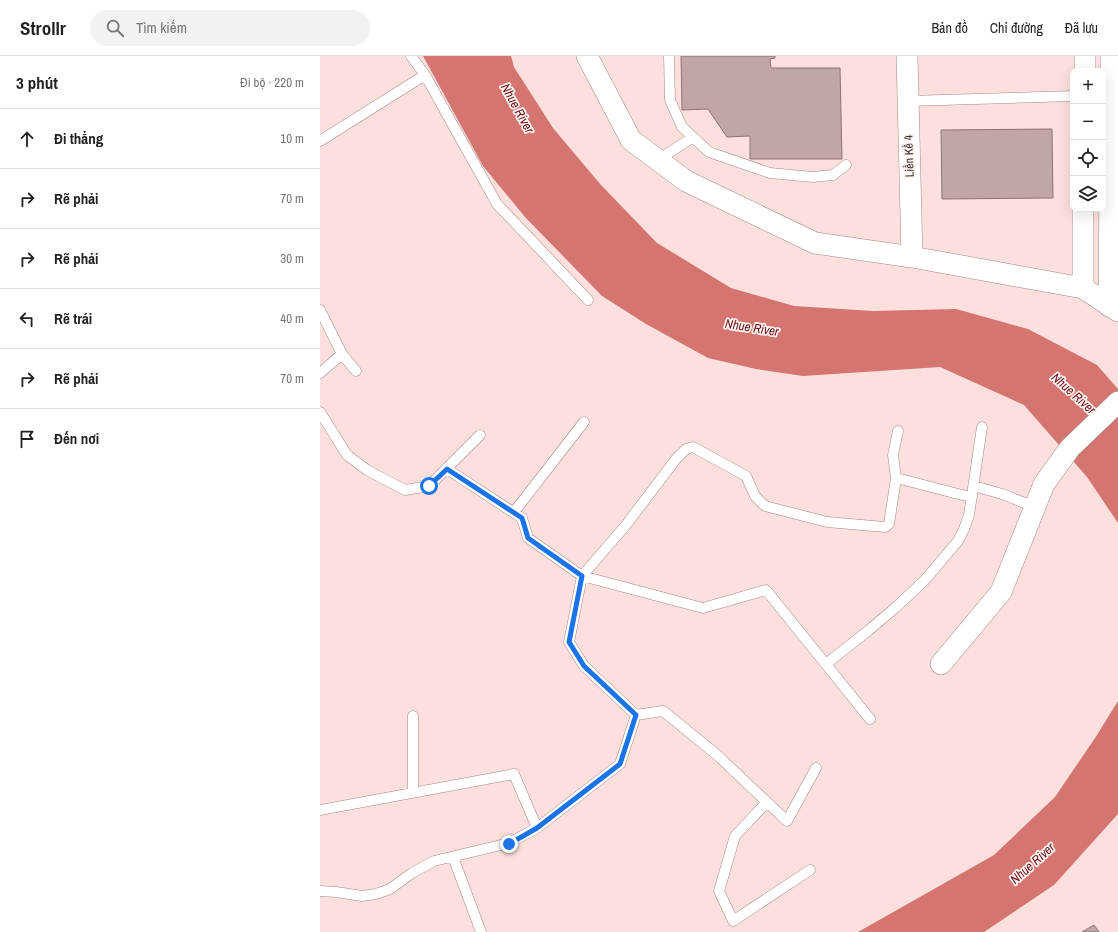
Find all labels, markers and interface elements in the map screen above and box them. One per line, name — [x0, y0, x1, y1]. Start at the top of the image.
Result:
search box — [90, 10, 370, 46]
text: Strollr — [20, 15, 66, 41]
icon: search — [104, 17, 126, 39]
text: Tìm kiếm — [136, 17, 187, 38]
text: Bản đồ — [931, 19, 968, 37]
text: Chỉ đường — [990, 19, 1043, 37]
text: Đã lưu — [1065, 19, 1098, 37]
map controls — [1070, 68, 1106, 212]
button: + — [1070, 68, 1106, 104]
text: 3 phút — [16, 71, 58, 94]
text: Đi bộ · 220 m — [240, 74, 304, 91]
water label: Nhue River — [497, 81, 538, 136]
button: − — [1070, 104, 1106, 140]
icon: ahead — [16, 128, 38, 150]
text: Đi thẳng — [54, 128, 103, 149]
text: 10 m — [280, 130, 304, 147]
street label: Liền Kề 4 — [900, 134, 918, 177]
button: locate — [1070, 140, 1106, 176]
button: layers — [1070, 176, 1106, 212]
icon: right — [16, 188, 38, 210]
text: Rẽ phải — [54, 188, 98, 209]
text: 70 m — [280, 190, 304, 207]
icon: right — [16, 248, 38, 270]
text: Rẽ phải — [54, 248, 98, 269]
text: 30 m — [280, 250, 304, 267]
icon: left — [16, 308, 38, 330]
text: Rẽ trái — [54, 308, 92, 329]
text: 40 m — [280, 310, 304, 327]
water label: Nhue River — [724, 315, 780, 340]
icon: right — [16, 368, 38, 390]
text: Rẽ phải — [54, 368, 98, 389]
water label: Nhue River — [1048, 369, 1100, 418]
text: 70 m — [280, 370, 304, 387]
icon: arrive — [16, 428, 38, 450]
text: Đến nơi — [54, 428, 99, 449]
route start — [420, 477, 438, 495]
route end — [500, 835, 518, 853]
water label: Nhue River — [1007, 839, 1058, 888]

